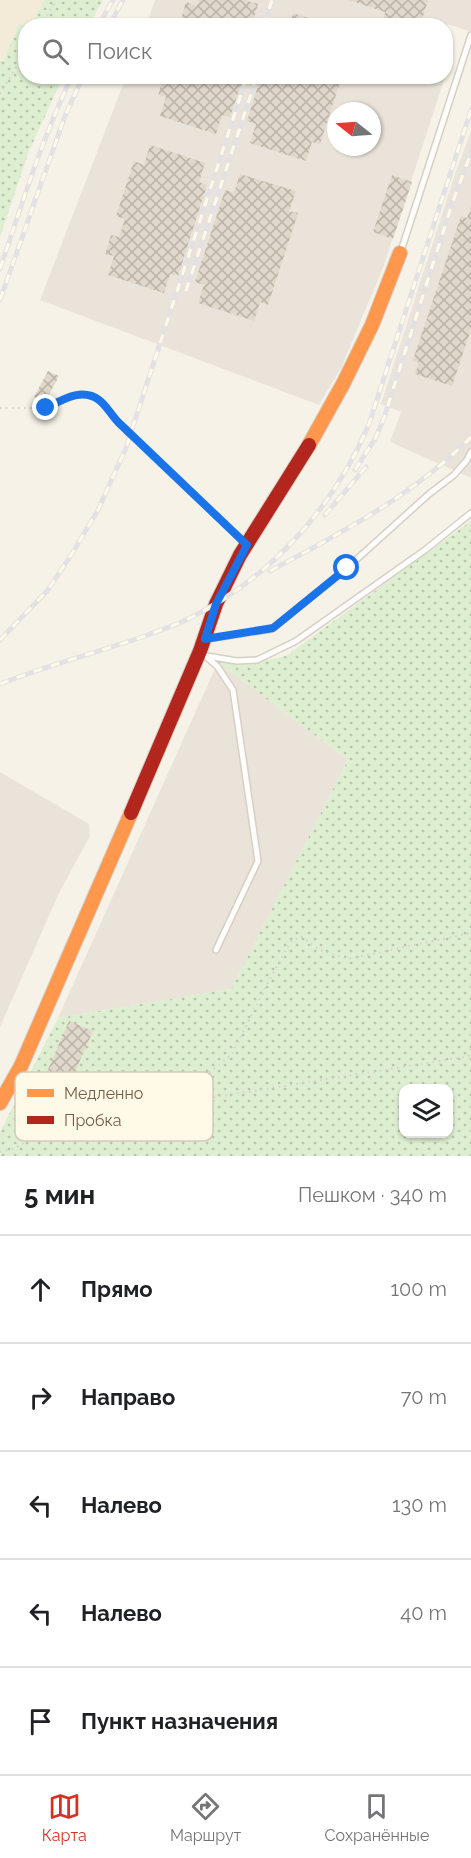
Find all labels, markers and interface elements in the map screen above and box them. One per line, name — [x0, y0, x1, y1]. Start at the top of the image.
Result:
search box — [18, 18, 453, 84]
icon: search — [39, 35, 72, 68]
text: Поиск — [87, 38, 152, 64]
north arrow — [327, 102, 381, 156]
route end — [32, 394, 58, 420]
route start — [333, 554, 359, 580]
legend — [15, 1072, 213, 1141]
text: Медленно — [64, 1084, 143, 1103]
map controls — [399, 1084, 453, 1138]
button: layers — [399, 1084, 453, 1138]
text: Пробка — [64, 1111, 122, 1130]
text: 5 мин — [24, 1180, 95, 1210]
text: Пешком · 340 m — [298, 1183, 447, 1207]
icon: ahead — [24, 1273, 57, 1306]
text: Прямо — [81, 1276, 153, 1302]
text: 100 m — [390, 1277, 447, 1301]
icon: right — [24, 1381, 57, 1414]
text: Направо — [81, 1384, 175, 1410]
text: 70 m — [401, 1385, 447, 1409]
icon: left — [24, 1489, 57, 1522]
text: Налево — [81, 1492, 162, 1518]
text: 130 m — [392, 1493, 447, 1517]
icon: left — [24, 1597, 57, 1630]
text: Налево — [81, 1600, 162, 1626]
text: 40 m — [400, 1601, 447, 1625]
icon: arrive — [24, 1705, 57, 1738]
text: Пункт назначения — [81, 1708, 278, 1734]
tab: Карта — [42, 1790, 87, 1845]
tab: Маршрут — [170, 1790, 241, 1845]
tab: Сохранённые — [325, 1790, 429, 1845]

